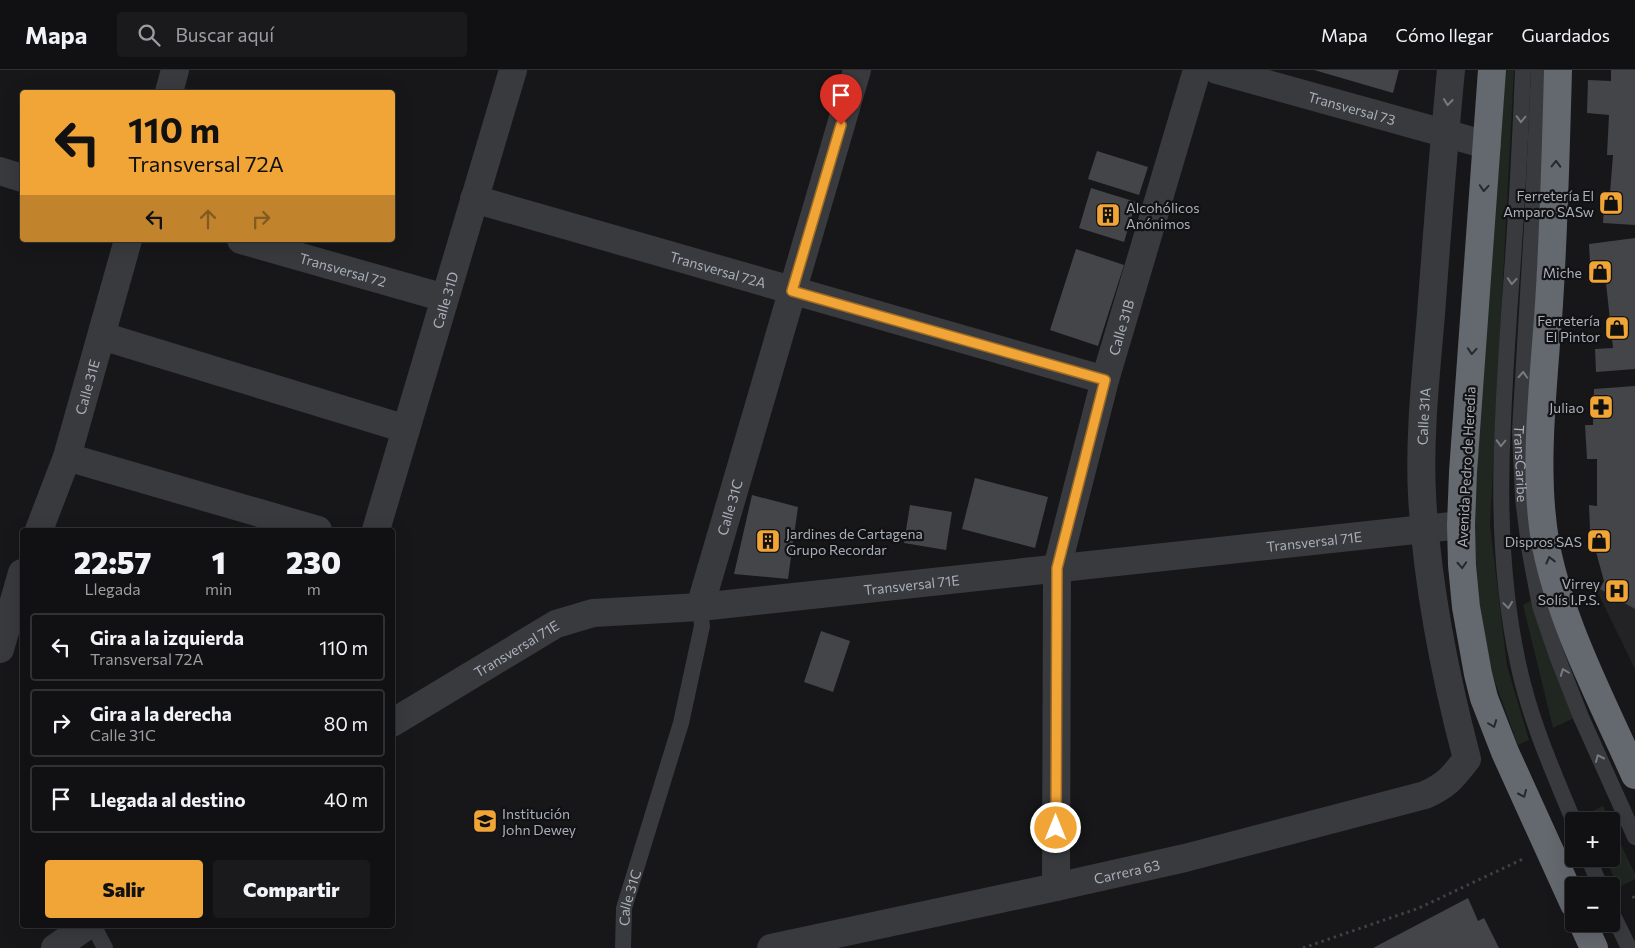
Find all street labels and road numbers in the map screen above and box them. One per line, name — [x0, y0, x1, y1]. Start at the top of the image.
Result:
street label: Transversal 73 — [1306, 87, 1397, 128]
street label: Transversal 72A — [668, 247, 769, 291]
street label: Transversal 72 — [298, 249, 389, 289]
street label: Calle 31D — [428, 270, 461, 330]
street label: Calle 31B — [1104, 297, 1137, 357]
street label: Calle 31E — [71, 357, 103, 416]
street label: Calle 31A — [1413, 386, 1433, 445]
street label: Avenida Pedro de Heredia — [1453, 386, 1479, 548]
street label: TransCaribe — [1511, 425, 1532, 503]
street label: Calle 31C — [713, 477, 745, 537]
street label: Transversal 71E — [1265, 527, 1363, 554]
street label: Transversal 71E — [863, 571, 960, 598]
street label: Transversal 71E — [471, 616, 562, 680]
street label: Carrera 63 — [1092, 855, 1161, 887]
street label: Calle 31C — [615, 867, 644, 926]

